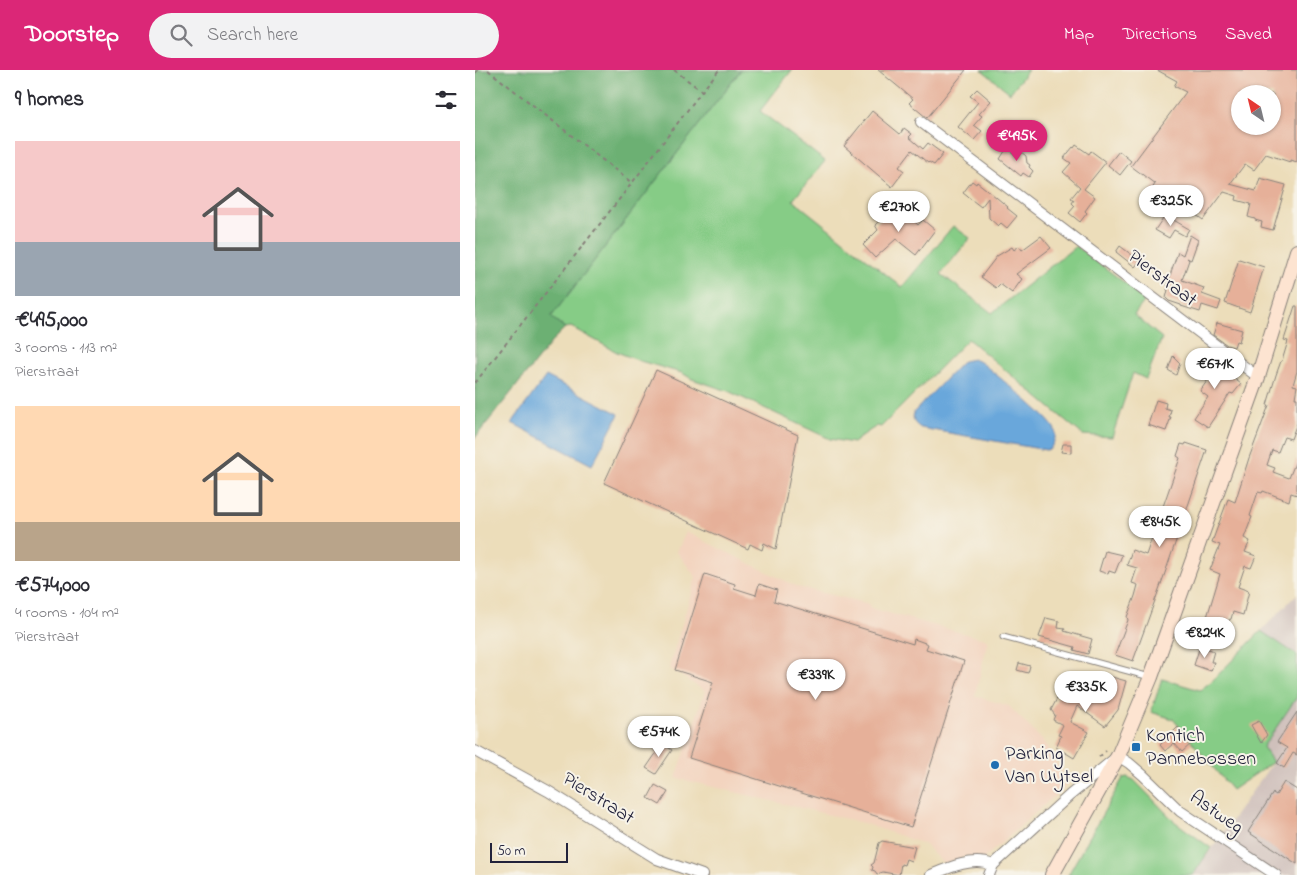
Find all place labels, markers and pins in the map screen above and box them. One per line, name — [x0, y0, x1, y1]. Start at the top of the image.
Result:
pin: €495K — [982, 119, 1052, 162]
pin: €325K — [1136, 184, 1206, 227]
pin: €270K — [864, 190, 934, 233]
pin: €671K — [1180, 348, 1250, 390]
pin: €845K — [1125, 506, 1195, 548]
pin: €824K — [1170, 616, 1240, 659]
pin: €339K — [781, 658, 851, 701]
pin: €335K — [1051, 670, 1121, 713]
pin: €574K — [624, 716, 694, 758]
place label: Kontich Pannebossen — [1146, 722, 1256, 774]
place label: Parking Van Uytsel — [1004, 740, 1093, 792]
marker: Kontich Pannebossen — [1130, 741, 1142, 753]
marker: Parking Van Uytsel — [989, 759, 1001, 771]

